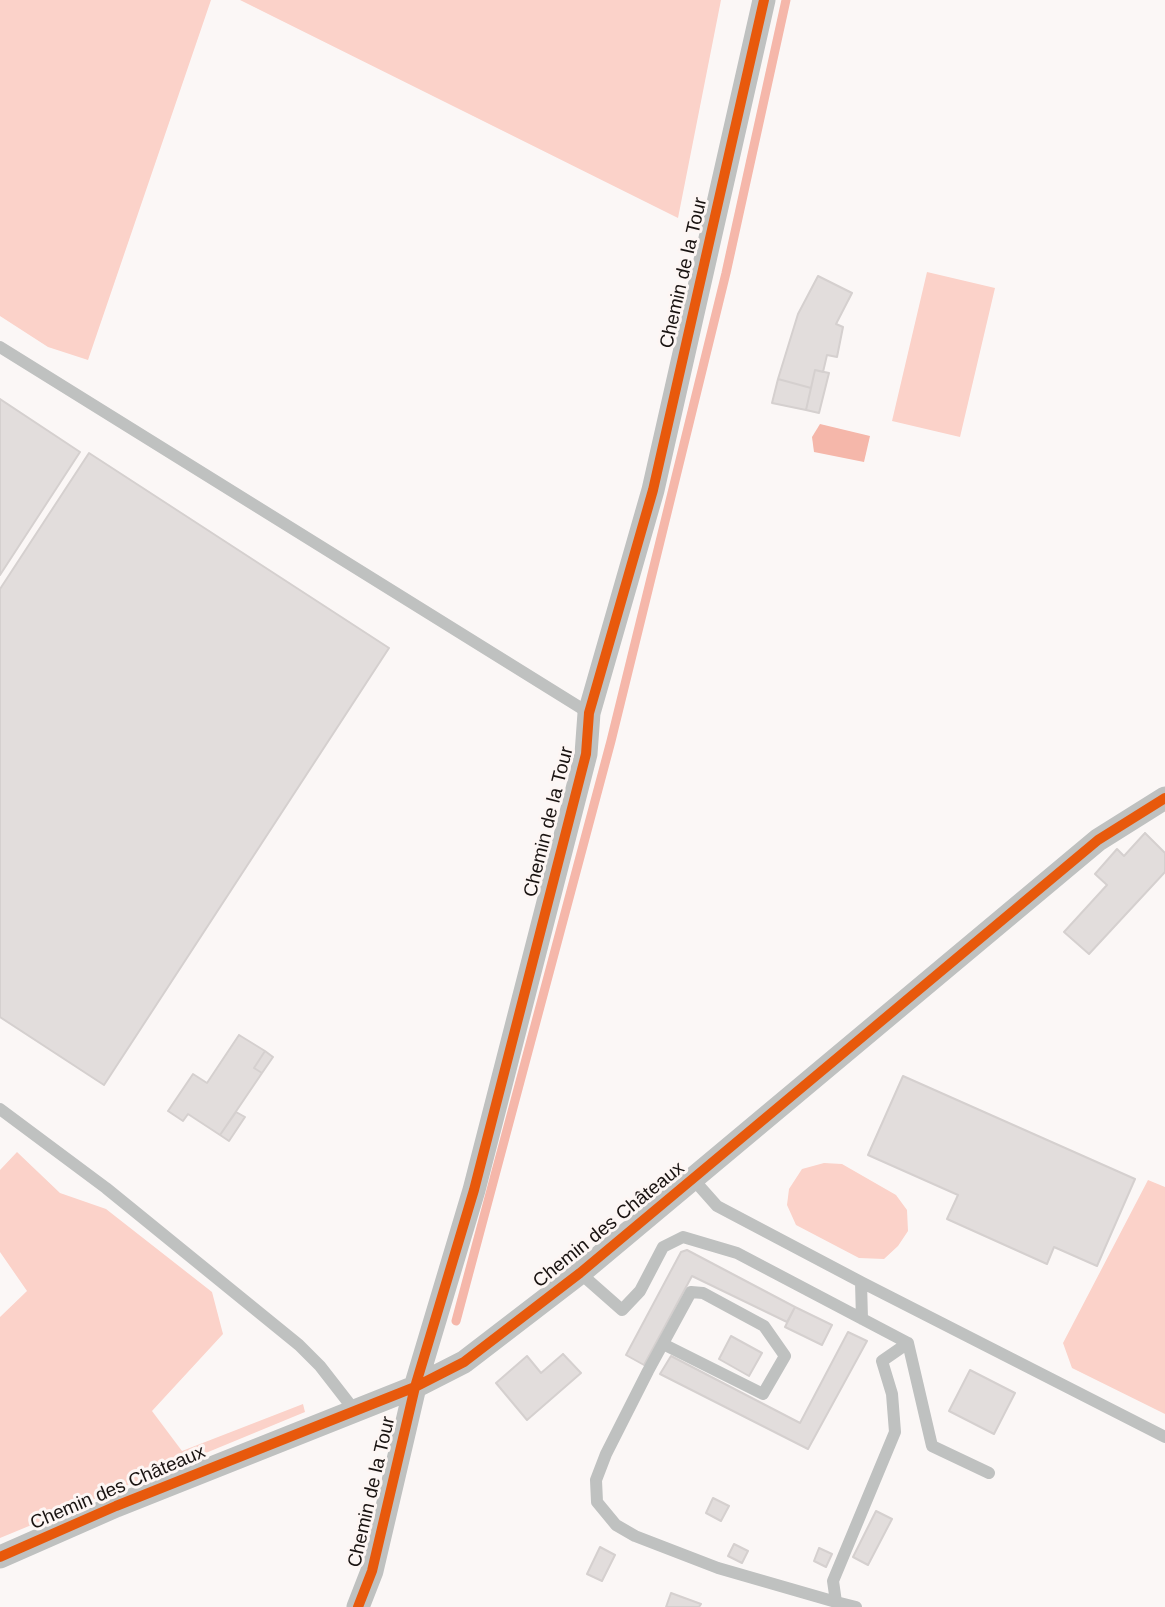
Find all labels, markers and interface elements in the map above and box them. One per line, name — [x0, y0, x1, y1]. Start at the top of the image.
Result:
street label: Chemin de la Tour — [656, 195, 712, 351]
street label: Chemin de la Tour — [519, 744, 579, 900]
street label: Chemin des Châteaux — [529, 1157, 689, 1293]
street label: Chemin de la Tour — [344, 1414, 400, 1570]
street label: Chemin des Châteaux — [27, 1441, 209, 1535]

